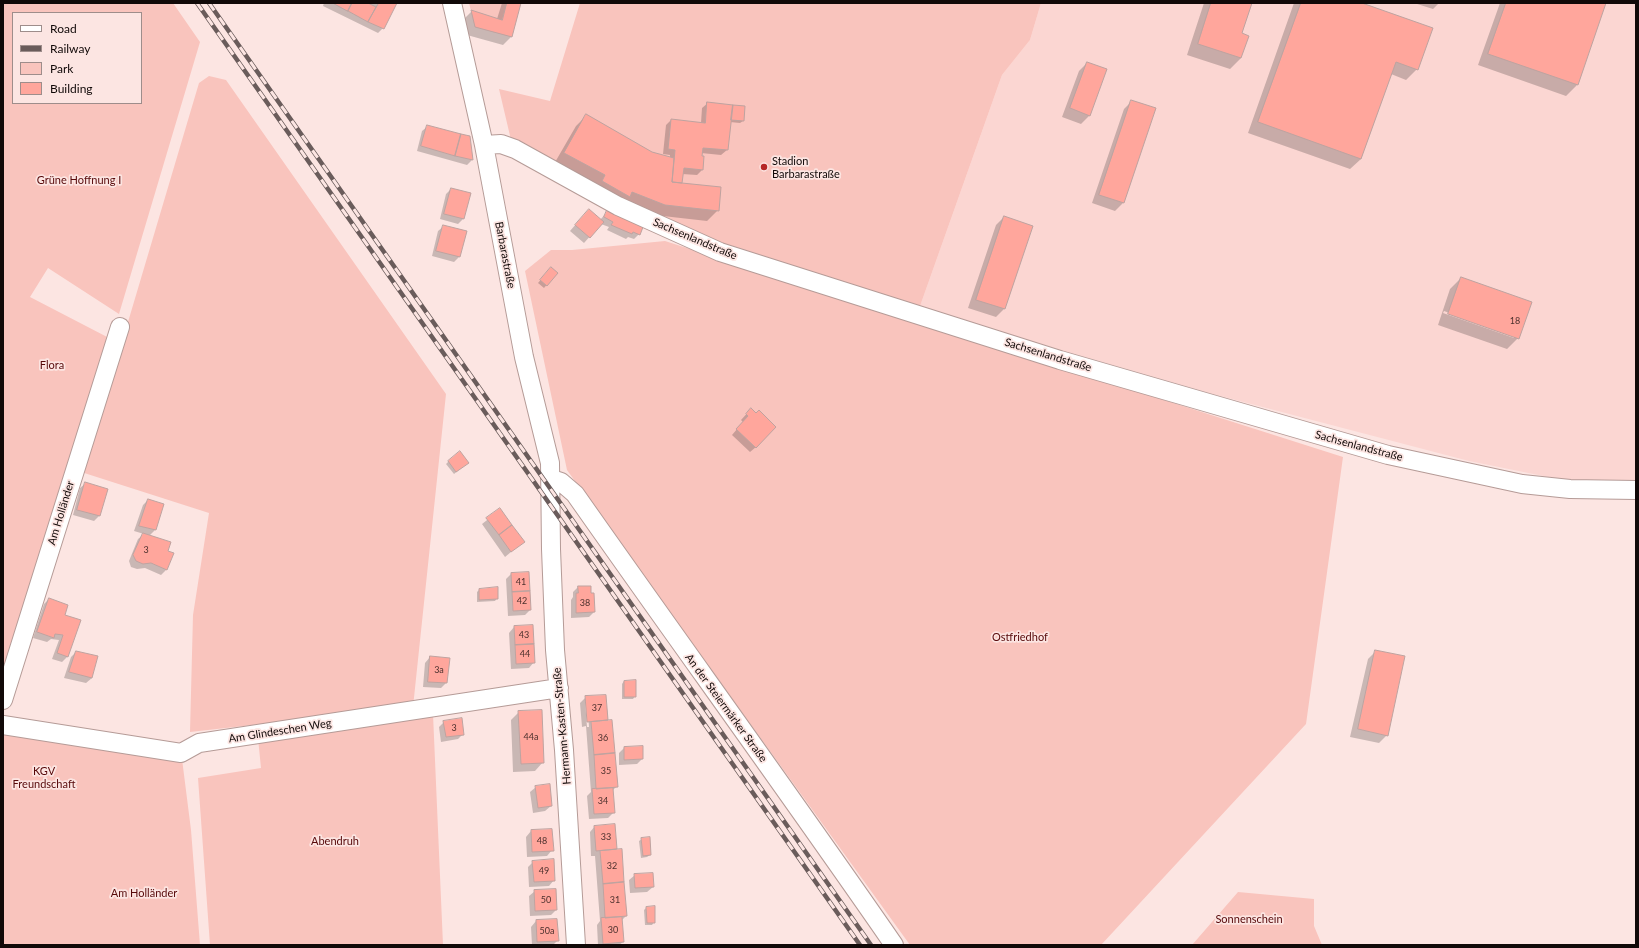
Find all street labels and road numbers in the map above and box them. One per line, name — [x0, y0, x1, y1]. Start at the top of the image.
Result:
street label: Sachsenlandstraße — [651, 215, 739, 263]
street label: Barbarastraße — [492, 220, 518, 290]
street label: Sachsenlandstraße — [1003, 336, 1093, 374]
street label: Sachsenlandstraße — [1314, 428, 1404, 464]
street label: Am Holländer — [45, 479, 77, 547]
street label: An der Steiermärker Straße — [682, 651, 770, 765]
street label: Hermann-Kasten-Straße — [550, 667, 574, 785]
street label: Am Glindeschen Weg — [228, 716, 332, 746]

